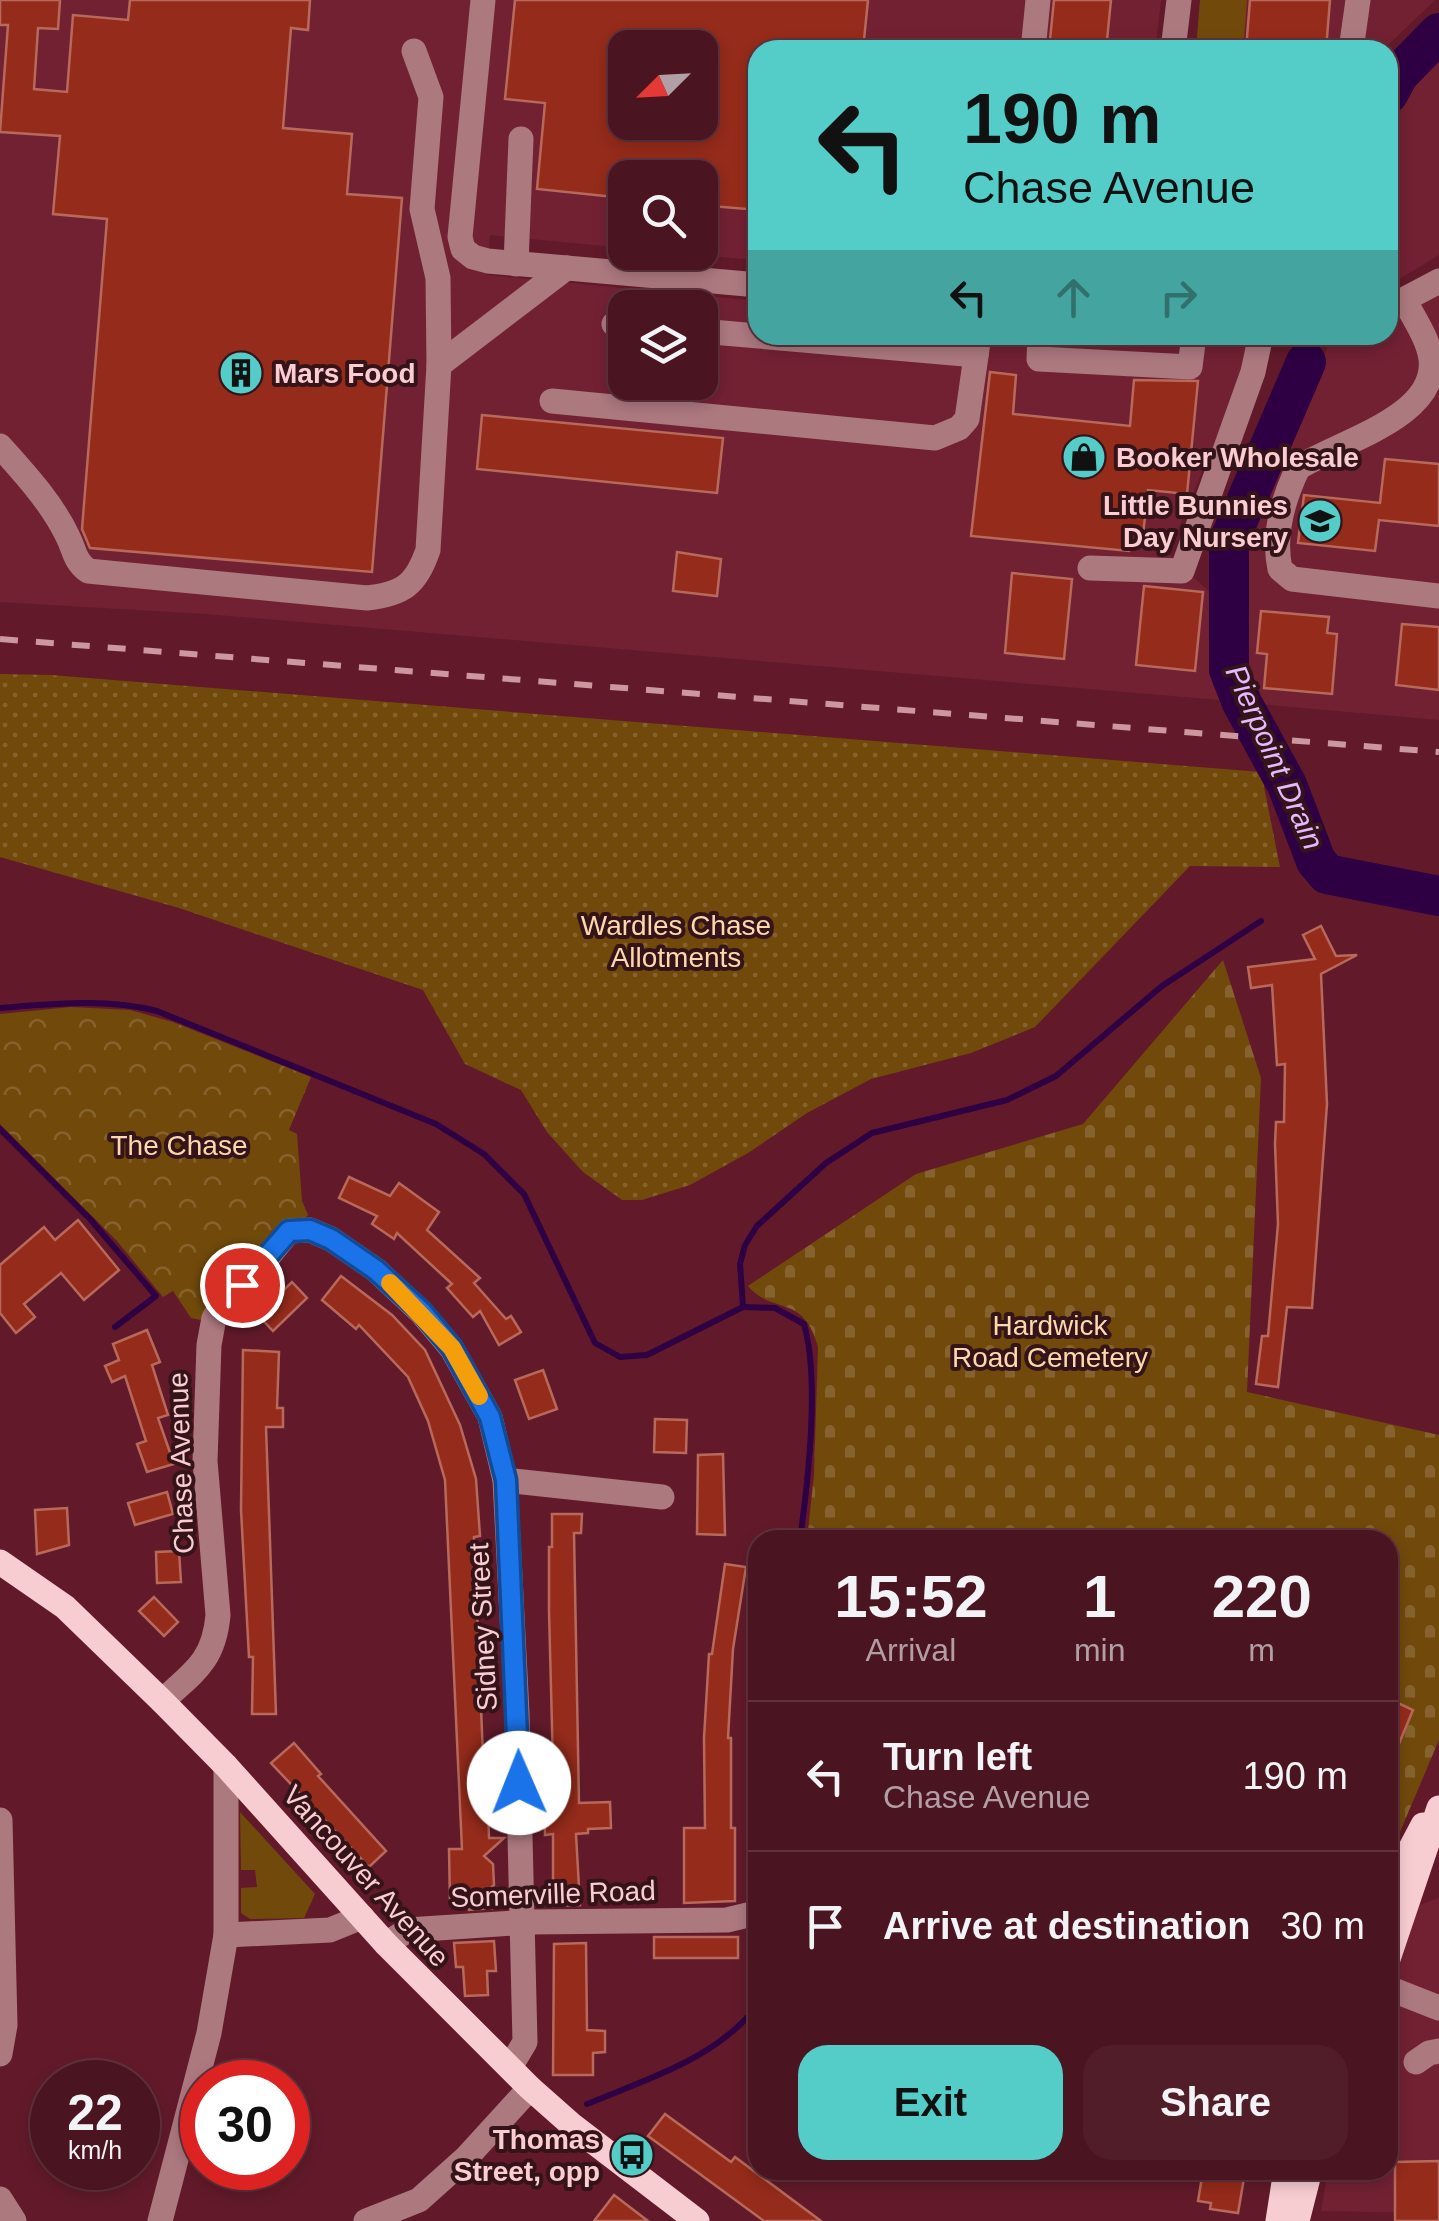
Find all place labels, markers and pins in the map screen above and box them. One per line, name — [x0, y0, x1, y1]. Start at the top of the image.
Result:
building icon: Mars Food — [218, 350, 264, 396]
place label: Mars Food — [274, 358, 416, 389]
shop icon: Booker Wholesale — [1061, 434, 1107, 480]
place label: Booker Wholesale — [1116, 442, 1359, 473]
place label: Little Bunnies Day Nursery — [1103, 490, 1288, 553]
school or university icon: Little Bunnies Day Nursery — [1297, 498, 1343, 544]
pin — [200, 1243, 285, 1328]
place label: Thomas Street, opp — [454, 2124, 600, 2187]
bus stop icon: Thomas Street, opp — [609, 2132, 655, 2178]

